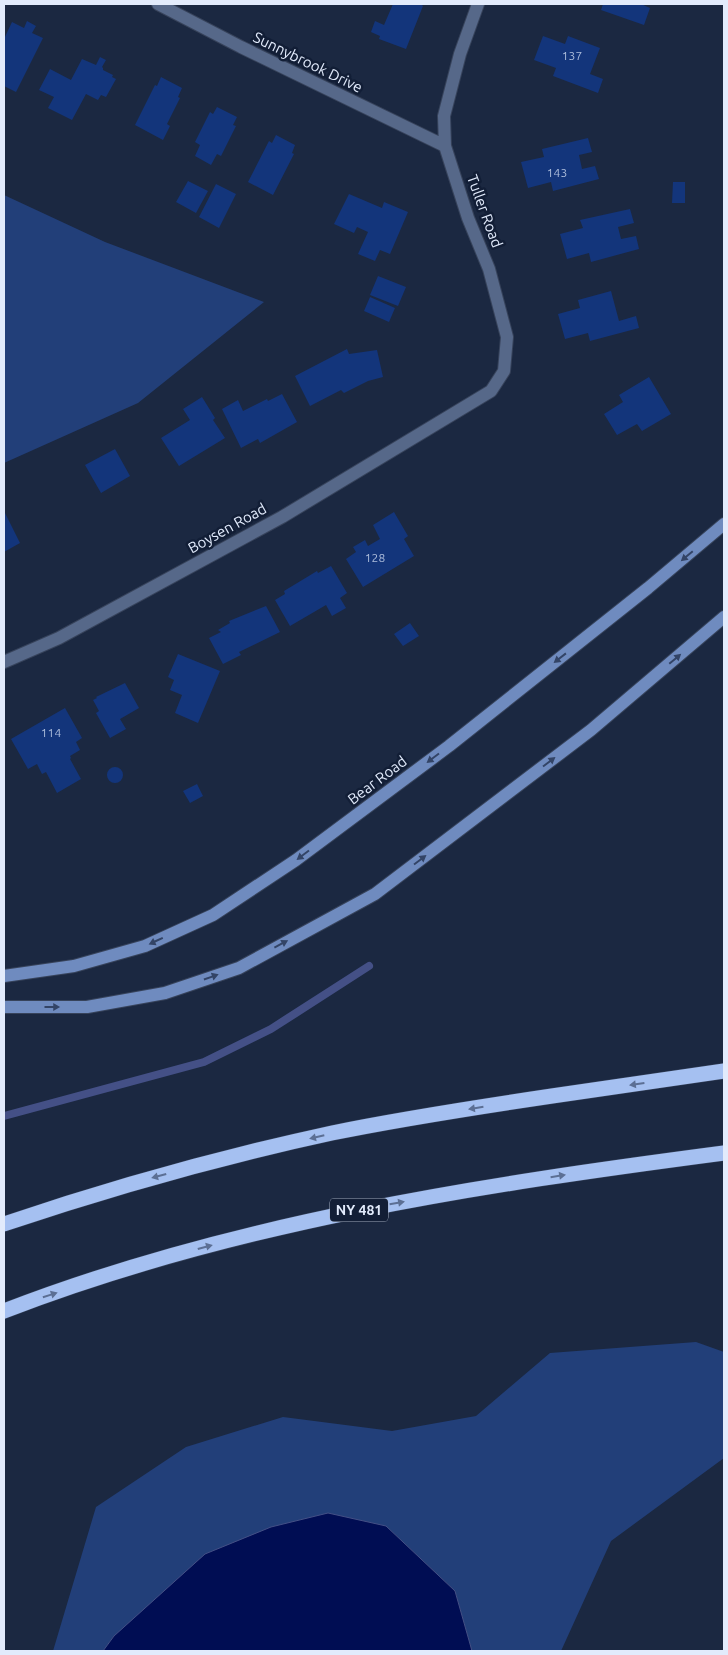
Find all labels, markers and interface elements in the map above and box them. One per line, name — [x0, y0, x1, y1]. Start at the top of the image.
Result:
street label: Sunnybrook Drive — [251, 28, 365, 96]
house number: 137 — [562, 49, 582, 62]
house number: 143 — [547, 166, 567, 179]
street label: Tuller Road — [464, 172, 506, 250]
street label: Boysen Road — [185, 500, 269, 556]
one-way arrow — [681, 550, 694, 561]
house number: 128 — [365, 551, 385, 564]
one-way arrow — [554, 652, 567, 663]
one-way arrow — [669, 654, 681, 665]
house number: 114 — [41, 726, 61, 739]
street label: Bear Road — [344, 752, 410, 808]
one-way arrow — [426, 753, 440, 763]
one-way arrow — [542, 757, 556, 767]
one-way arrow — [297, 850, 310, 861]
one-way arrow — [413, 855, 427, 865]
one-way arrow — [149, 937, 164, 945]
one-way arrow — [275, 940, 288, 949]
one-way arrow — [204, 973, 219, 981]
one-way arrow — [45, 1003, 61, 1011]
one-way arrow — [629, 1080, 645, 1088]
one-way arrow — [468, 1104, 484, 1112]
one-way arrow — [309, 1133, 324, 1141]
one-way arrow — [151, 1172, 166, 1180]
one-way arrow — [550, 1172, 566, 1180]
road number: NY 481 — [330, 1198, 388, 1222]
one-way arrow — [390, 1198, 406, 1206]
one-way arrow — [197, 1242, 212, 1250]
one-way arrow — [42, 1290, 57, 1298]

